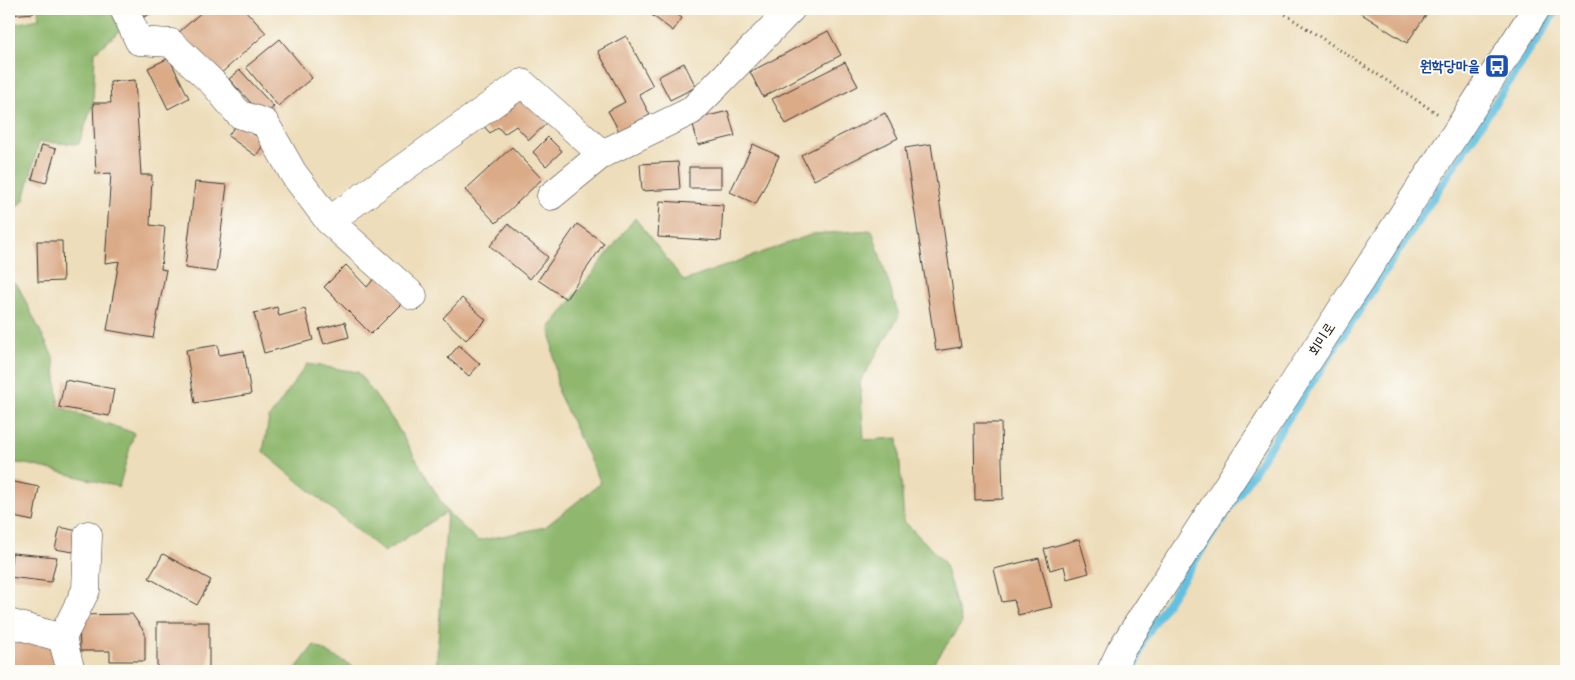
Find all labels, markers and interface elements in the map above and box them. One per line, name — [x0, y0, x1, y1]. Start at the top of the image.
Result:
bus stop icon: 원학당마을 — [1484, 53, 1510, 79]
place label: 원학당마을 — [1420, 57, 1480, 76]
street label: 회미로 — [1304, 319, 1340, 359]

